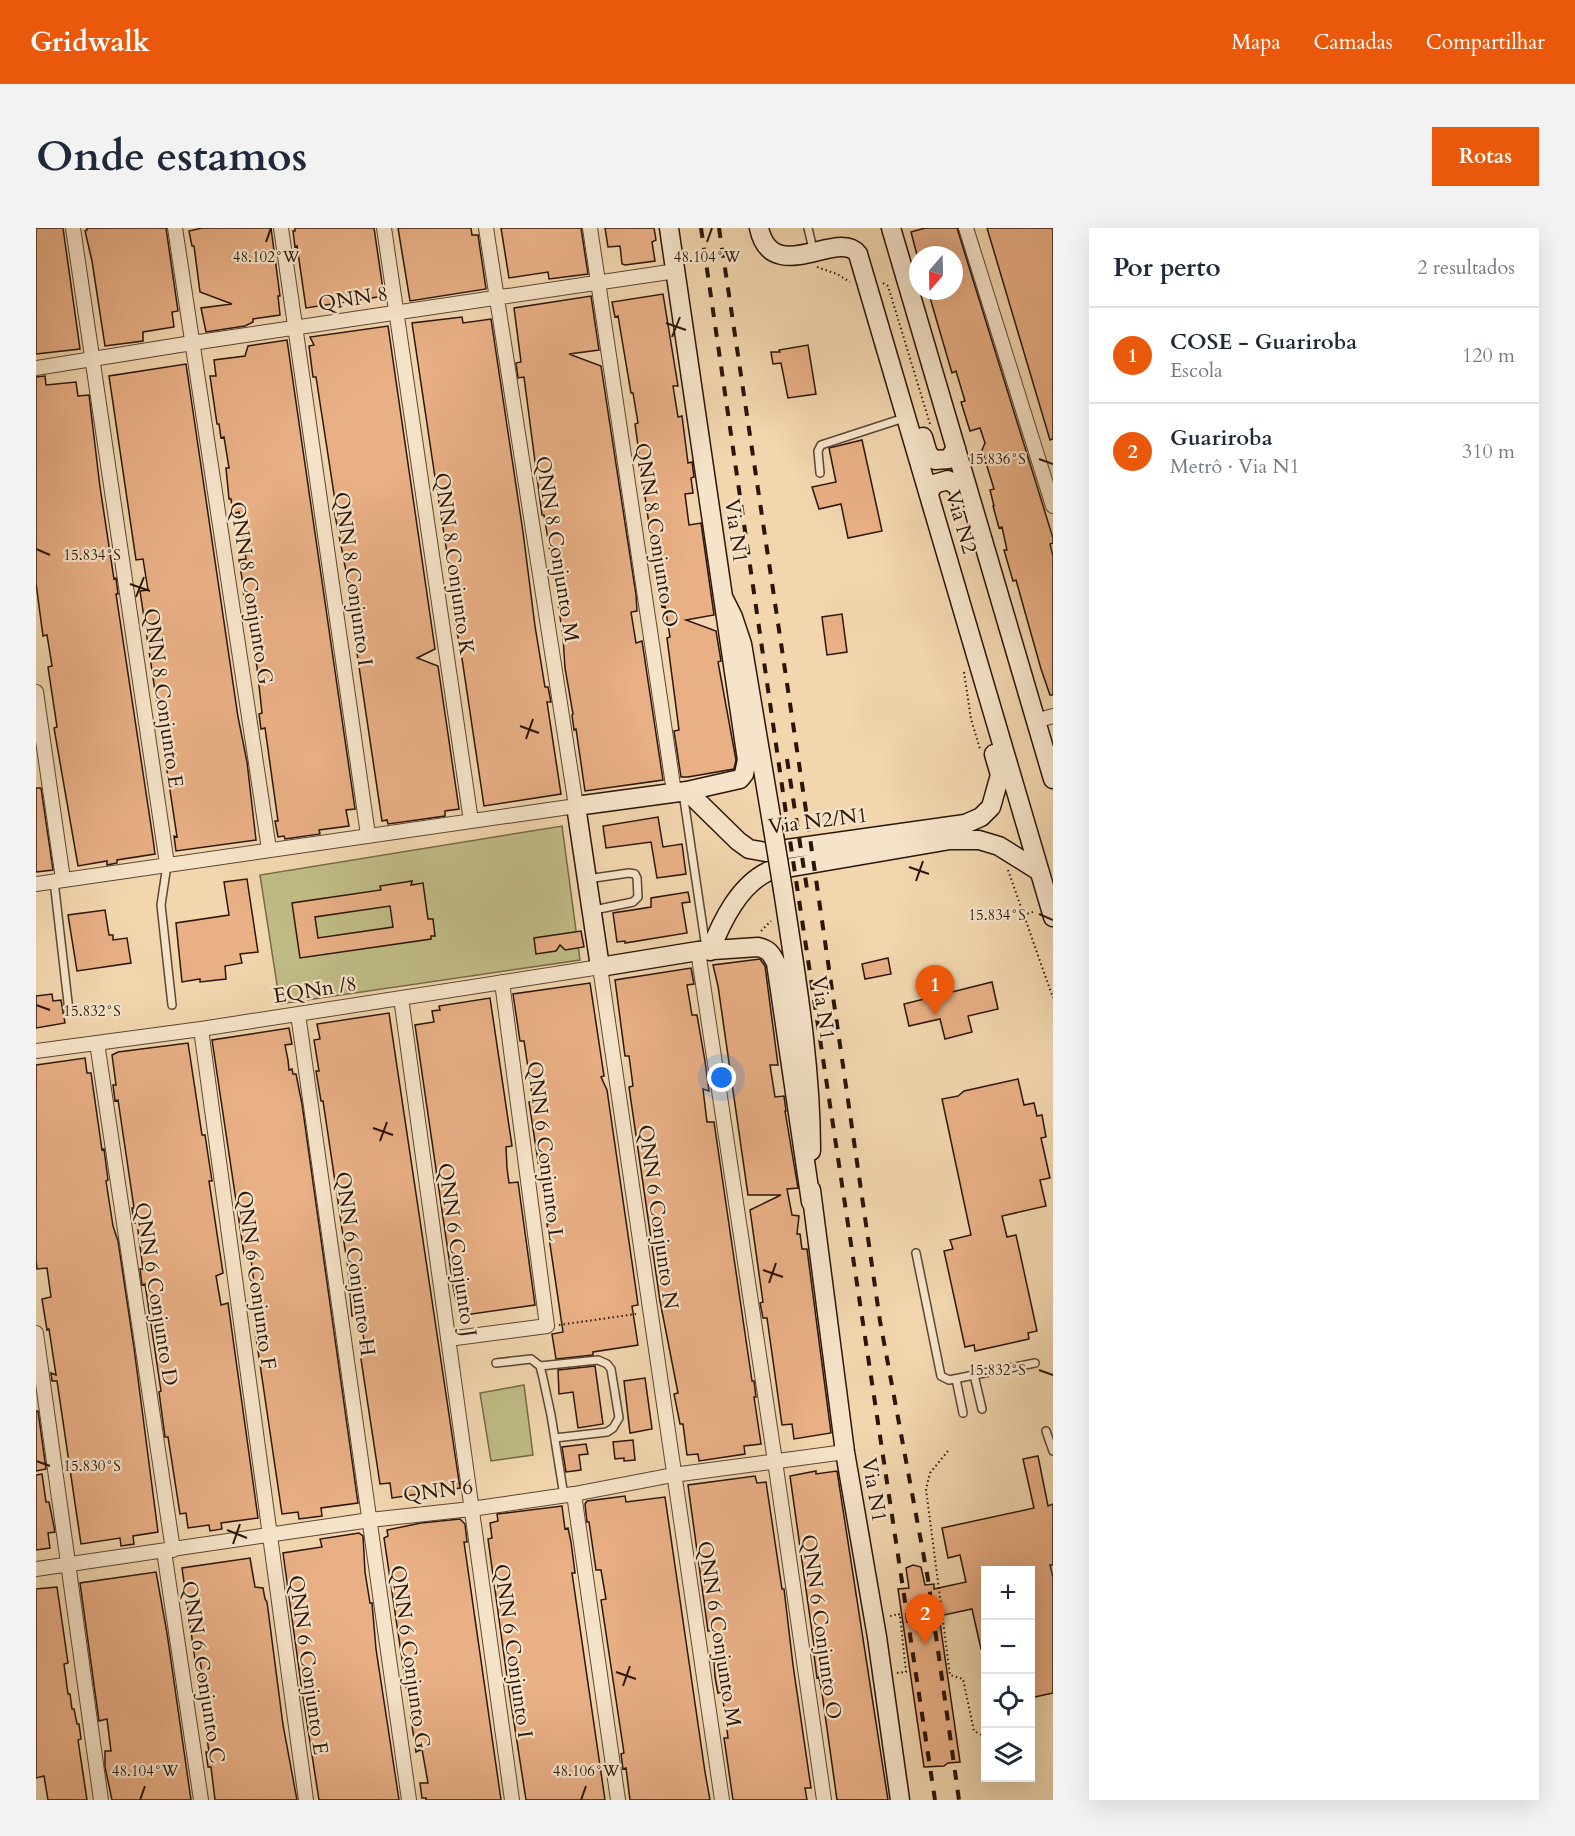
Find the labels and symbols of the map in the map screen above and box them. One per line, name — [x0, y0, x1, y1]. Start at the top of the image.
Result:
north arrow — [909, 246, 963, 300]
text: 48.102°W — [233, 247, 300, 267]
text: 48.104°W — [674, 247, 741, 267]
street label: QNN 8 — [316, 279, 390, 319]
street label: QNN 8 Conjunto O — [627, 441, 685, 629]
text: 15.836°S — [968, 449, 1026, 469]
street label: QNN 8 Conjunto M — [528, 454, 586, 644]
street label: QNN 8 Conjunto K — [427, 471, 481, 657]
street label: Via N2 — [938, 487, 984, 557]
street label: QNN 8 Conjunto I — [326, 490, 380, 668]
street label: Via N1 — [717, 497, 755, 565]
street label: QNN 8 Conjunto G — [222, 499, 280, 687]
text: 15.834°S — [63, 545, 121, 565]
street label: QNN 8 Conjunto E — [136, 606, 190, 790]
street label: Via N2/N1 — [767, 801, 869, 841]
text: 15.834°S — [968, 905, 1026, 925]
pin: 1 — [916, 966, 954, 1015]
street label: EQNn /8 — [271, 969, 359, 1011]
street label: Via N1 — [804, 974, 842, 1042]
text: 15.832°S — [63, 1001, 121, 1021]
street label: QNN 6 Conjunto L — [520, 1059, 570, 1243]
your location — [707, 1063, 736, 1092]
street label: QNN 6 Conjunto N — [631, 1123, 685, 1311]
street label: QNN 6 Conjunto J — [430, 1161, 484, 1339]
street label: QNN 6 Conjunto H — [328, 1170, 382, 1358]
street label: QNN 6 Conjunto F — [229, 1189, 283, 1371]
street label: QNN 6 Conjunto D — [127, 1200, 185, 1388]
text: 15.832°S — [968, 1360, 1026, 1380]
text: 15.830°S — [63, 1456, 121, 1476]
street label: Via N1 — [854, 1456, 894, 1524]
street label: QNN 6 — [401, 1472, 475, 1510]
street label: QNN 6 Conjunto O — [794, 1533, 848, 1721]
street label: QNN 6 Conjunto M — [690, 1539, 748, 1729]
street label: QNN 6 Conjunto I — [486, 1562, 540, 1740]
street label: QNN 6 Conjunto G — [383, 1563, 437, 1751]
street label: QNN 6 Conjunto E — [281, 1573, 335, 1757]
street label: QNN 6 Conjunto C — [174, 1579, 232, 1765]
pin: 2 — [906, 1594, 944, 1644]
text: 48.104°W — [112, 1761, 179, 1781]
text: 48.106°W — [553, 1761, 620, 1781]

